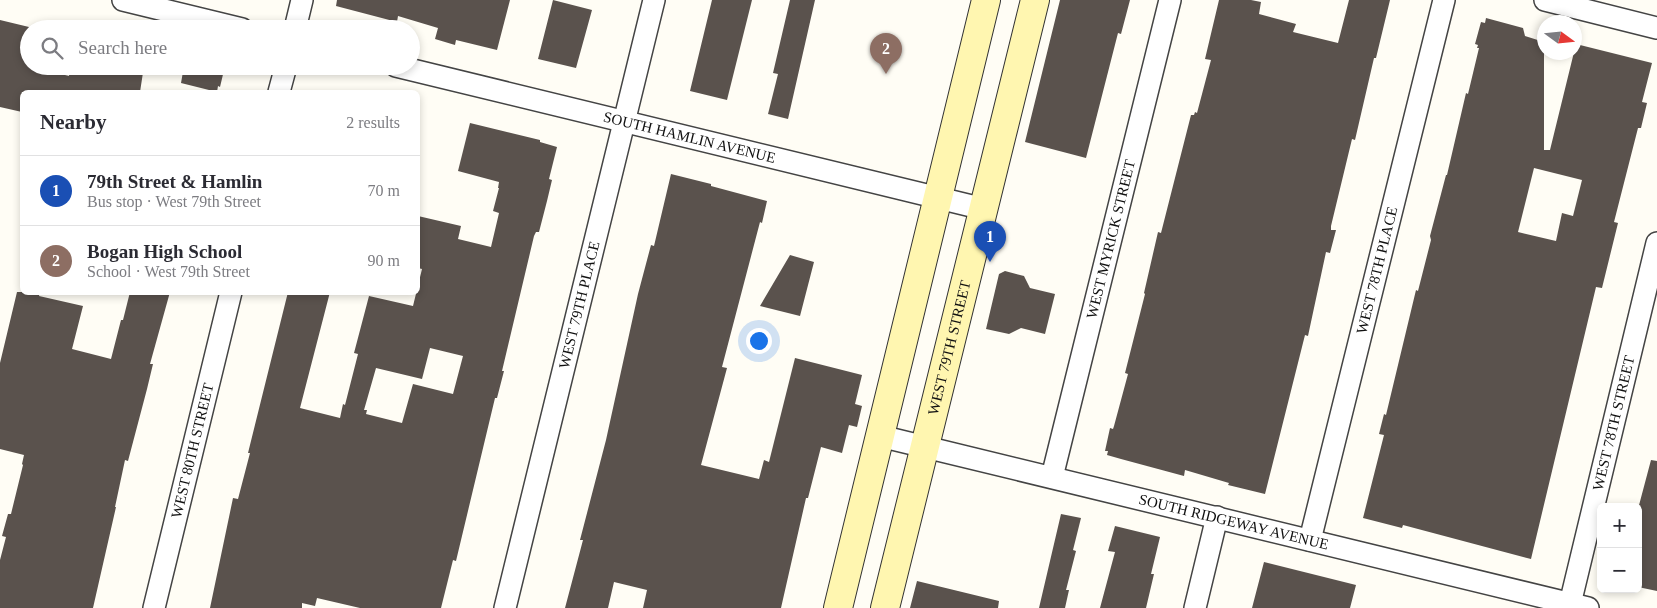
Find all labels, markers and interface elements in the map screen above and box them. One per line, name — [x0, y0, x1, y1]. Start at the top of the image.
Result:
north arrow — [1537, 15, 1582, 60]
search box — [20, 20, 420, 75]
pin: 2 — [870, 33, 902, 74]
icon: search — [38, 34, 66, 62]
text: Search here — [78, 37, 167, 58]
street label: SOUTH HAMLIN AVENUE — [602, 109, 777, 166]
text: Nearby — [40, 110, 107, 134]
text: 2 results — [346, 114, 400, 131]
street label: WEST MYRICK STREET — [1083, 158, 1138, 320]
text: 79th Street & Hamlin — [87, 171, 262, 192]
text: 1 — [52, 182, 60, 199]
text: 70 m — [368, 182, 400, 199]
text: Bus stop · West 79th Street — [87, 193, 261, 210]
street label: WEST 78TH PLACE — [1353, 205, 1400, 336]
pin: 1 — [974, 221, 1006, 262]
street label: WEST 79TH PLACE — [556, 240, 603, 370]
text: Bogan High School — [87, 241, 242, 262]
text: 2 — [52, 252, 60, 269]
text: 90 m — [368, 252, 400, 269]
text: School · West 79th Street — [87, 263, 250, 280]
street label: WEST 79TH STREET — [925, 279, 974, 417]
your location — [746, 328, 772, 354]
street label: WEST 78TH STREET — [1590, 354, 1638, 492]
street label: WEST 80TH STREET — [168, 382, 216, 520]
street label: SOUTH RIDGEWAY AVENUE — [1137, 491, 1330, 553]
map controls — [1597, 503, 1642, 593]
button: + — [1597, 503, 1642, 548]
button: − — [1597, 548, 1642, 593]

